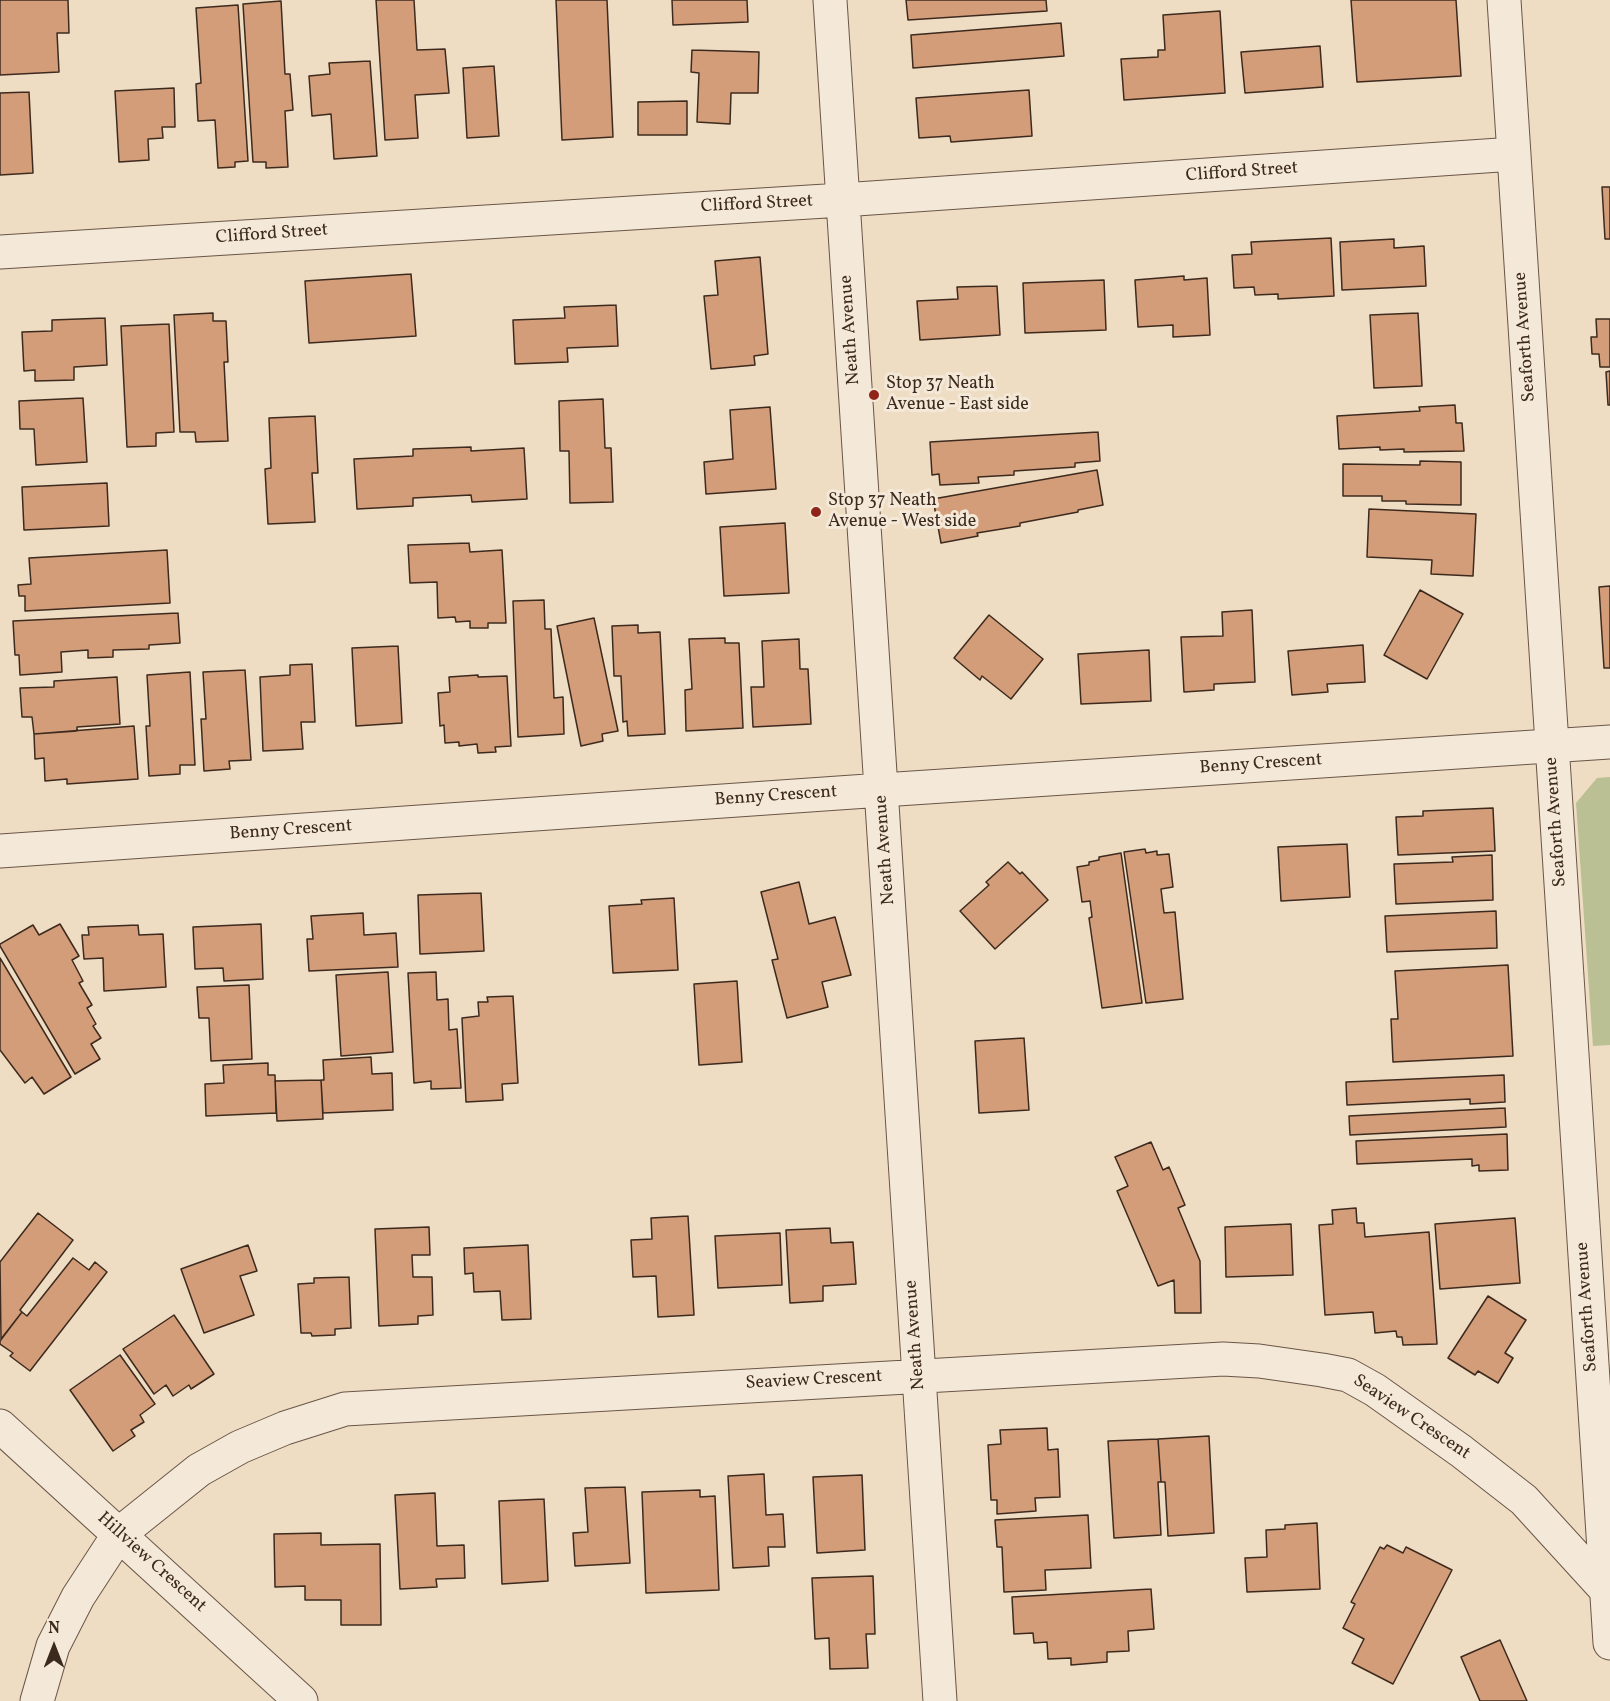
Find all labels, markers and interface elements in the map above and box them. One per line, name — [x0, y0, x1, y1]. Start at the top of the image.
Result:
street label: Clifford Street — [1185, 158, 1299, 188]
street label: Clifford Street — [700, 191, 814, 219]
street label: Clifford Street — [215, 220, 329, 250]
street label: Seaforth Avenue — [1511, 271, 1541, 403]
street label: Neath Avenue — [836, 274, 866, 386]
place label: Stop 37 Neath Avenue - East side — [886, 374, 1029, 416]
marker: Stop 37 Neath Avenue - East side — [867, 388, 881, 402]
place label: Stop 37 Neath Avenue - West side — [828, 491, 976, 534]
marker: Stop 37 Neath Avenue - West side — [809, 505, 823, 519]
street label: Benny Crescent — [1199, 750, 1323, 780]
street label: Seaforth Avenue — [1542, 756, 1572, 888]
street label: Benny Crescent — [714, 782, 838, 812]
street label: Neath Avenue — [871, 794, 901, 906]
street label: Benny Crescent — [229, 816, 353, 846]
street label: Seaforth Avenue — [1573, 1241, 1603, 1373]
street label: Neath Avenue — [901, 1279, 931, 1391]
street label: Seaview Crescent — [745, 1367, 883, 1395]
street label: Seaview Crescent — [1348, 1371, 1474, 1465]
street label: Hillview Crescent — [92, 1508, 210, 1618]
north arrow — [24, 1617, 84, 1677]
text: N — [48, 1618, 60, 1640]

